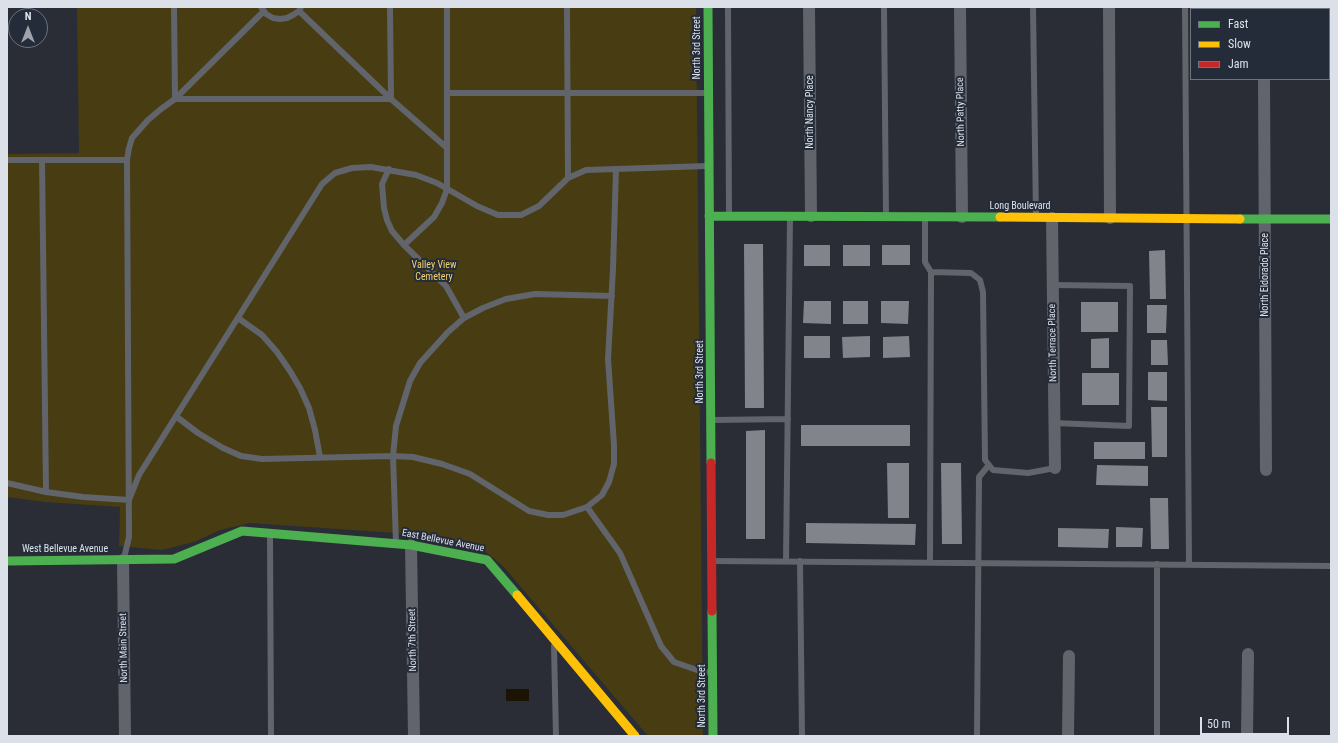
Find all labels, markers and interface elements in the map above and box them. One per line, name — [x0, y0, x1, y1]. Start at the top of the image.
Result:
north arrow — [8, 8, 48, 48]
legend — [1190, 8, 1330, 80]
text: N — [25, 10, 31, 23]
street label: North 3rd Street — [691, 16, 703, 80]
text: Fast — [1228, 17, 1248, 31]
text: Slow — [1228, 37, 1251, 51]
text: Jam — [1228, 57, 1249, 71]
street label: North Nancy Place — [804, 75, 816, 149]
street label: North Patty Place — [954, 77, 968, 147]
street label: Long Boulevard — [990, 200, 1050, 212]
street label: North Eldorado Place — [1259, 233, 1271, 317]
park label: Valley View Cemetery — [412, 259, 456, 282]
street label: North Terrace Place — [1046, 304, 1060, 382]
street label: North 3rd Street — [694, 340, 706, 404]
street label: East Bellevue Avenue — [401, 527, 485, 555]
street label: West Bellevue Avenue — [22, 543, 108, 555]
street label: North 7th Street — [406, 608, 420, 672]
street label: North Main Street — [117, 613, 131, 683]
street label: North 3rd Street — [696, 664, 708, 728]
scale bar — [1202, 709, 1291, 735]
text: 50 m — [1207, 717, 1231, 731]

